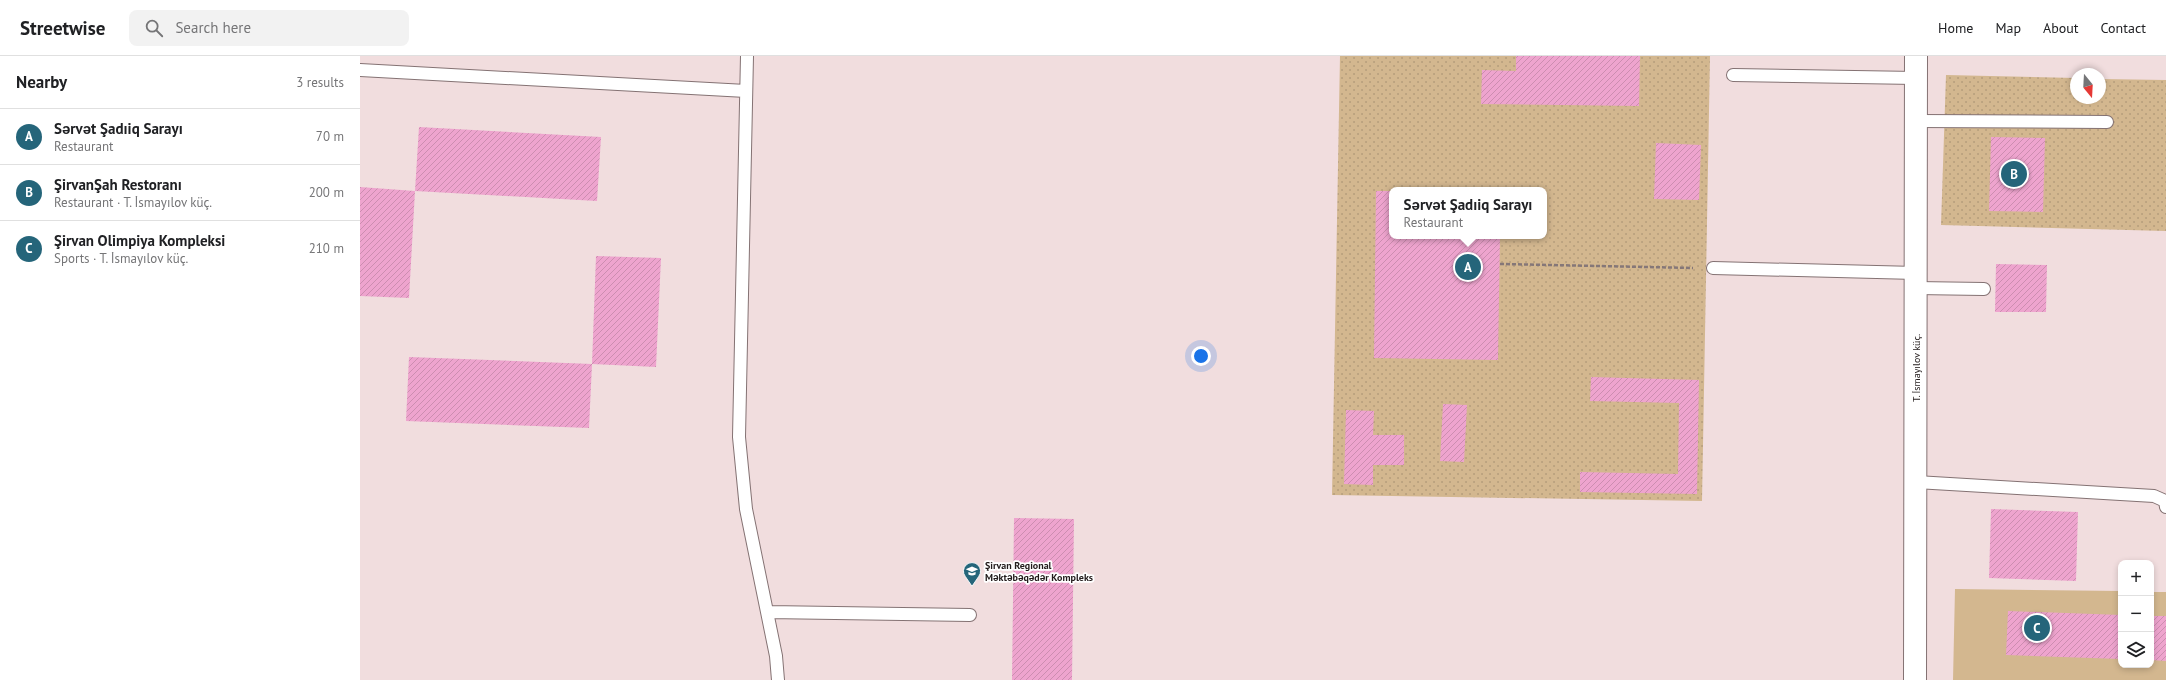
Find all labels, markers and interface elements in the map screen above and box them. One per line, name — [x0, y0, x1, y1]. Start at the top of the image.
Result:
search box — [129, 10, 409, 46]
text: Streetwise — [20, 16, 105, 40]
icon: search — [143, 17, 165, 39]
text: Search here — [175, 18, 251, 37]
text: Home — [1938, 19, 1973, 37]
text: Map — [1995, 19, 2021, 37]
text: About — [2043, 19, 2079, 37]
text: Contact — [2101, 19, 2146, 37]
north arrow — [2070, 68, 2106, 104]
text: Nearby — [16, 71, 67, 93]
text: 3 results — [296, 74, 344, 91]
text: Sərvət Şadıiq Sarayı — [54, 119, 183, 138]
text: A — [25, 128, 33, 145]
text: 70 m — [316, 128, 344, 145]
text: Restaurant — [54, 138, 113, 155]
pin: B — [2001, 159, 2027, 189]
text: ŞirvanŞah Restoranı — [54, 175, 182, 194]
text: B — [25, 184, 33, 201]
text: 200 m — [309, 184, 344, 201]
popup — [1389, 187, 1547, 239]
text: Restaurant · T. İsmayılov küç. — [54, 194, 212, 211]
text: Sərvət Şadıiq Sarayı — [1404, 195, 1532, 214]
text: Restaurant — [1404, 214, 1463, 231]
text: Şirvan Olimpiya Kompleksi — [54, 231, 225, 250]
text: C — [25, 240, 33, 257]
text: 210 m — [309, 240, 344, 257]
text: Sports · T. İsmayılov küç. — [54, 250, 188, 267]
pin: A — [1455, 252, 1481, 282]
street label: T. İsmayılov küç. — [1910, 334, 1923, 402]
your location — [1191, 346, 1211, 366]
place label: Şirvan Regional Məktəbəqədər Kompleks — [985, 559, 1093, 584]
map controls — [2118, 560, 2154, 668]
button: + — [2118, 560, 2154, 596]
school or university icon: Şirvan Regional Məktəbəqədər Kompleks — [962, 561, 982, 586]
button: − — [2118, 596, 2154, 632]
pin: C — [2024, 613, 2050, 643]
button: layers — [2118, 632, 2154, 668]

